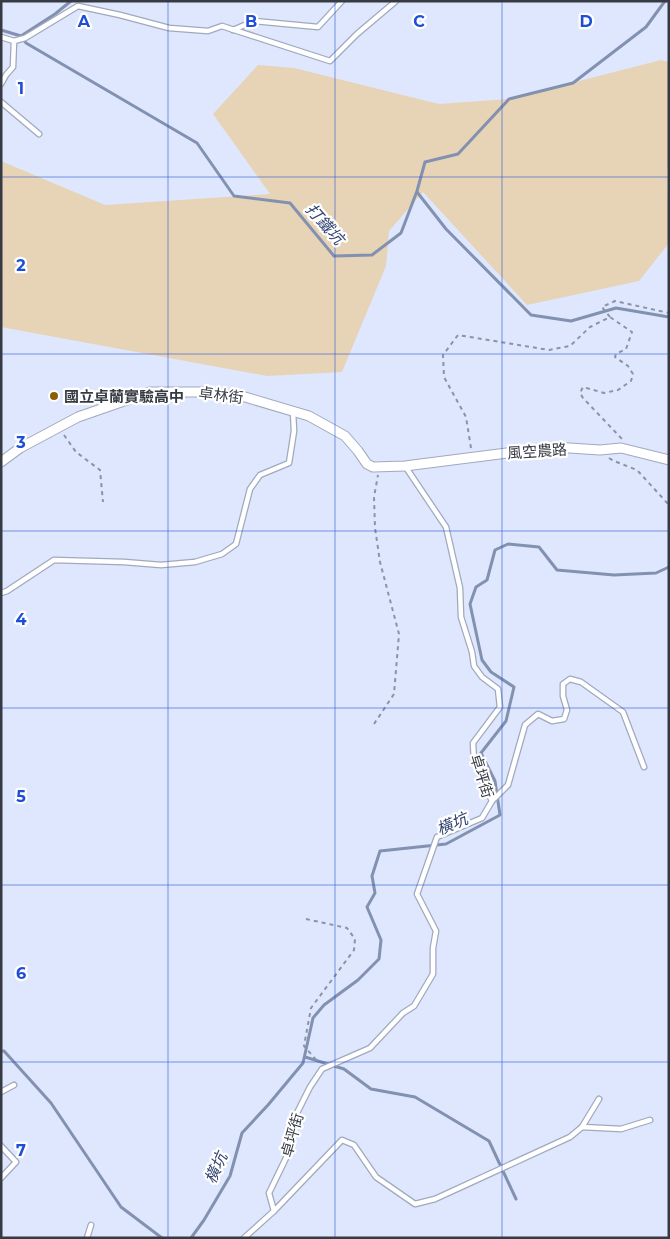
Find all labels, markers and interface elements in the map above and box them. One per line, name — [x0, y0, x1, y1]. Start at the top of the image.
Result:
text: A — [77, 12, 91, 31]
text: B — [245, 12, 257, 31]
text: C — [413, 12, 425, 31]
text: D — [579, 12, 593, 31]
text: 1 — [18, 79, 24, 98]
water label: 打鐵坑 — [302, 200, 349, 250]
text: 2 — [16, 256, 26, 275]
street label: 卓林街 — [198, 383, 244, 407]
place label: 國立卓蘭實驗高中 — [64, 387, 184, 406]
marker: 國立卓蘭實驗高中 — [48, 390, 60, 402]
text: 3 — [15, 433, 26, 452]
street label: 風空農路 — [506, 439, 568, 463]
text: 4 — [15, 610, 27, 629]
street label: 卓坪街 — [466, 752, 498, 800]
text: 5 — [16, 787, 26, 806]
water label: 橫坑 — [434, 808, 472, 839]
text: 6 — [16, 964, 26, 983]
street label: 卓坪街 — [277, 1111, 307, 1159]
text: 7 — [16, 1141, 26, 1160]
water label: 橫坑 — [201, 1148, 232, 1186]

